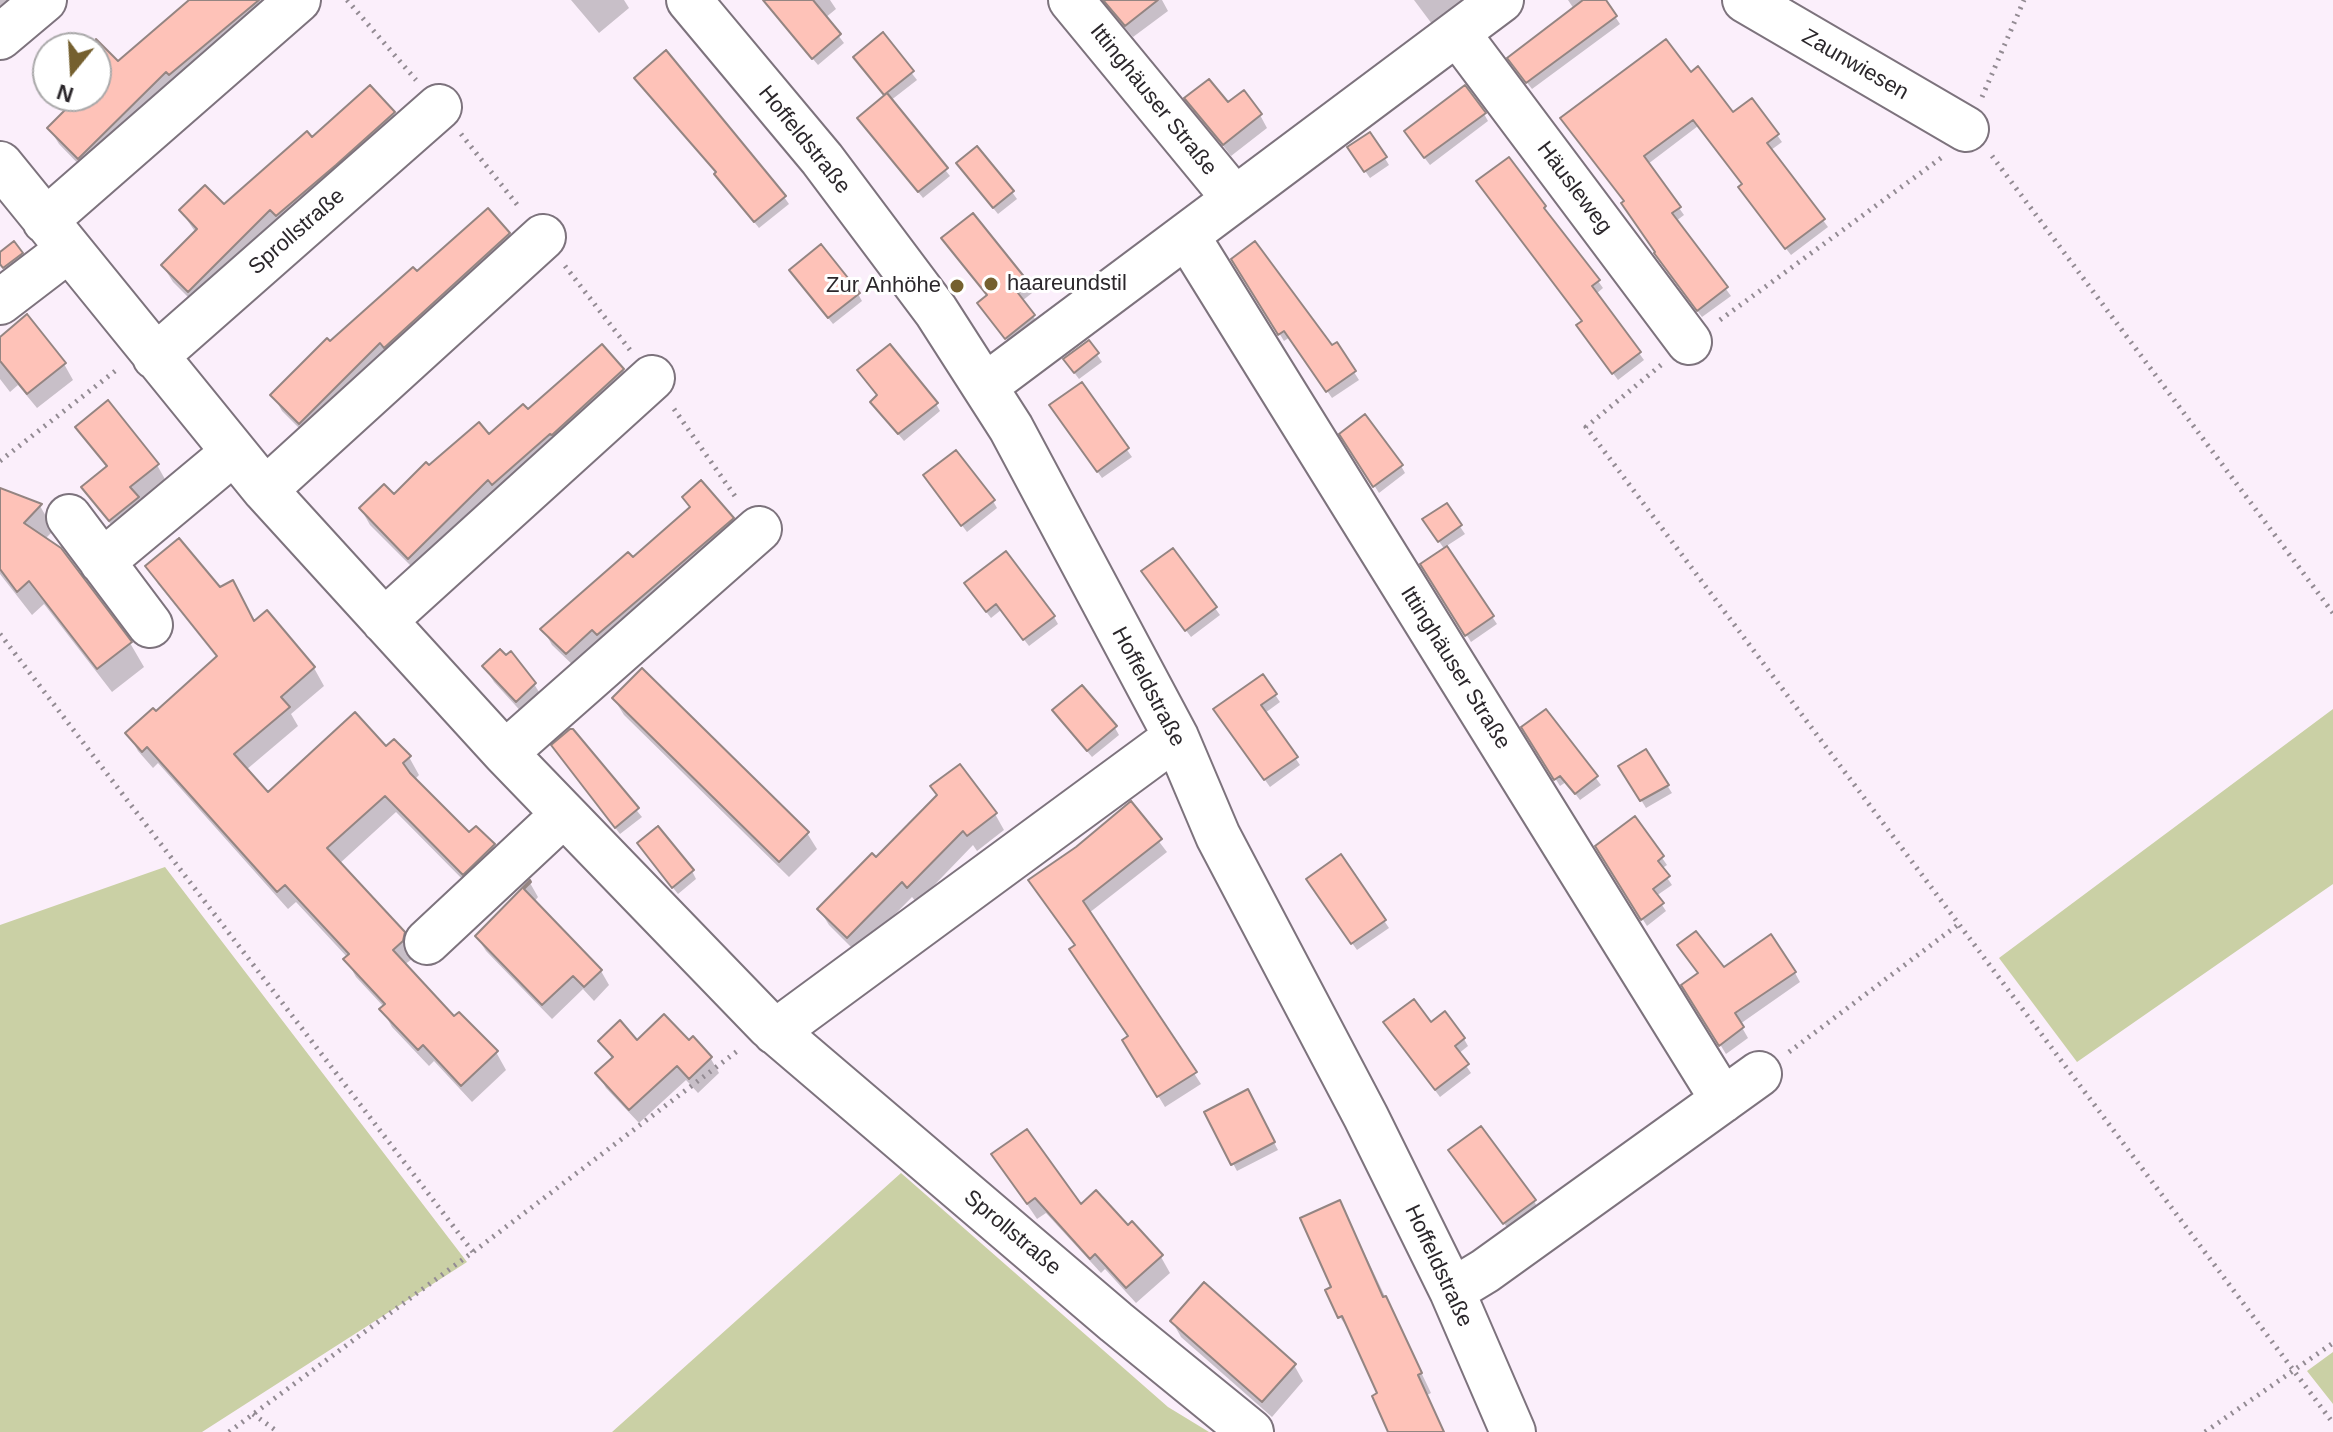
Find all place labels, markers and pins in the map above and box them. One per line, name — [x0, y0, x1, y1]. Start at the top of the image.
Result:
place label: haareundstil — [1007, 271, 1127, 297]
place label: Zur Anhöhe — [826, 273, 941, 299]
marker: haareundstil — [982, 275, 1000, 293]
marker: Zur Anhöhe — [948, 277, 966, 295]

